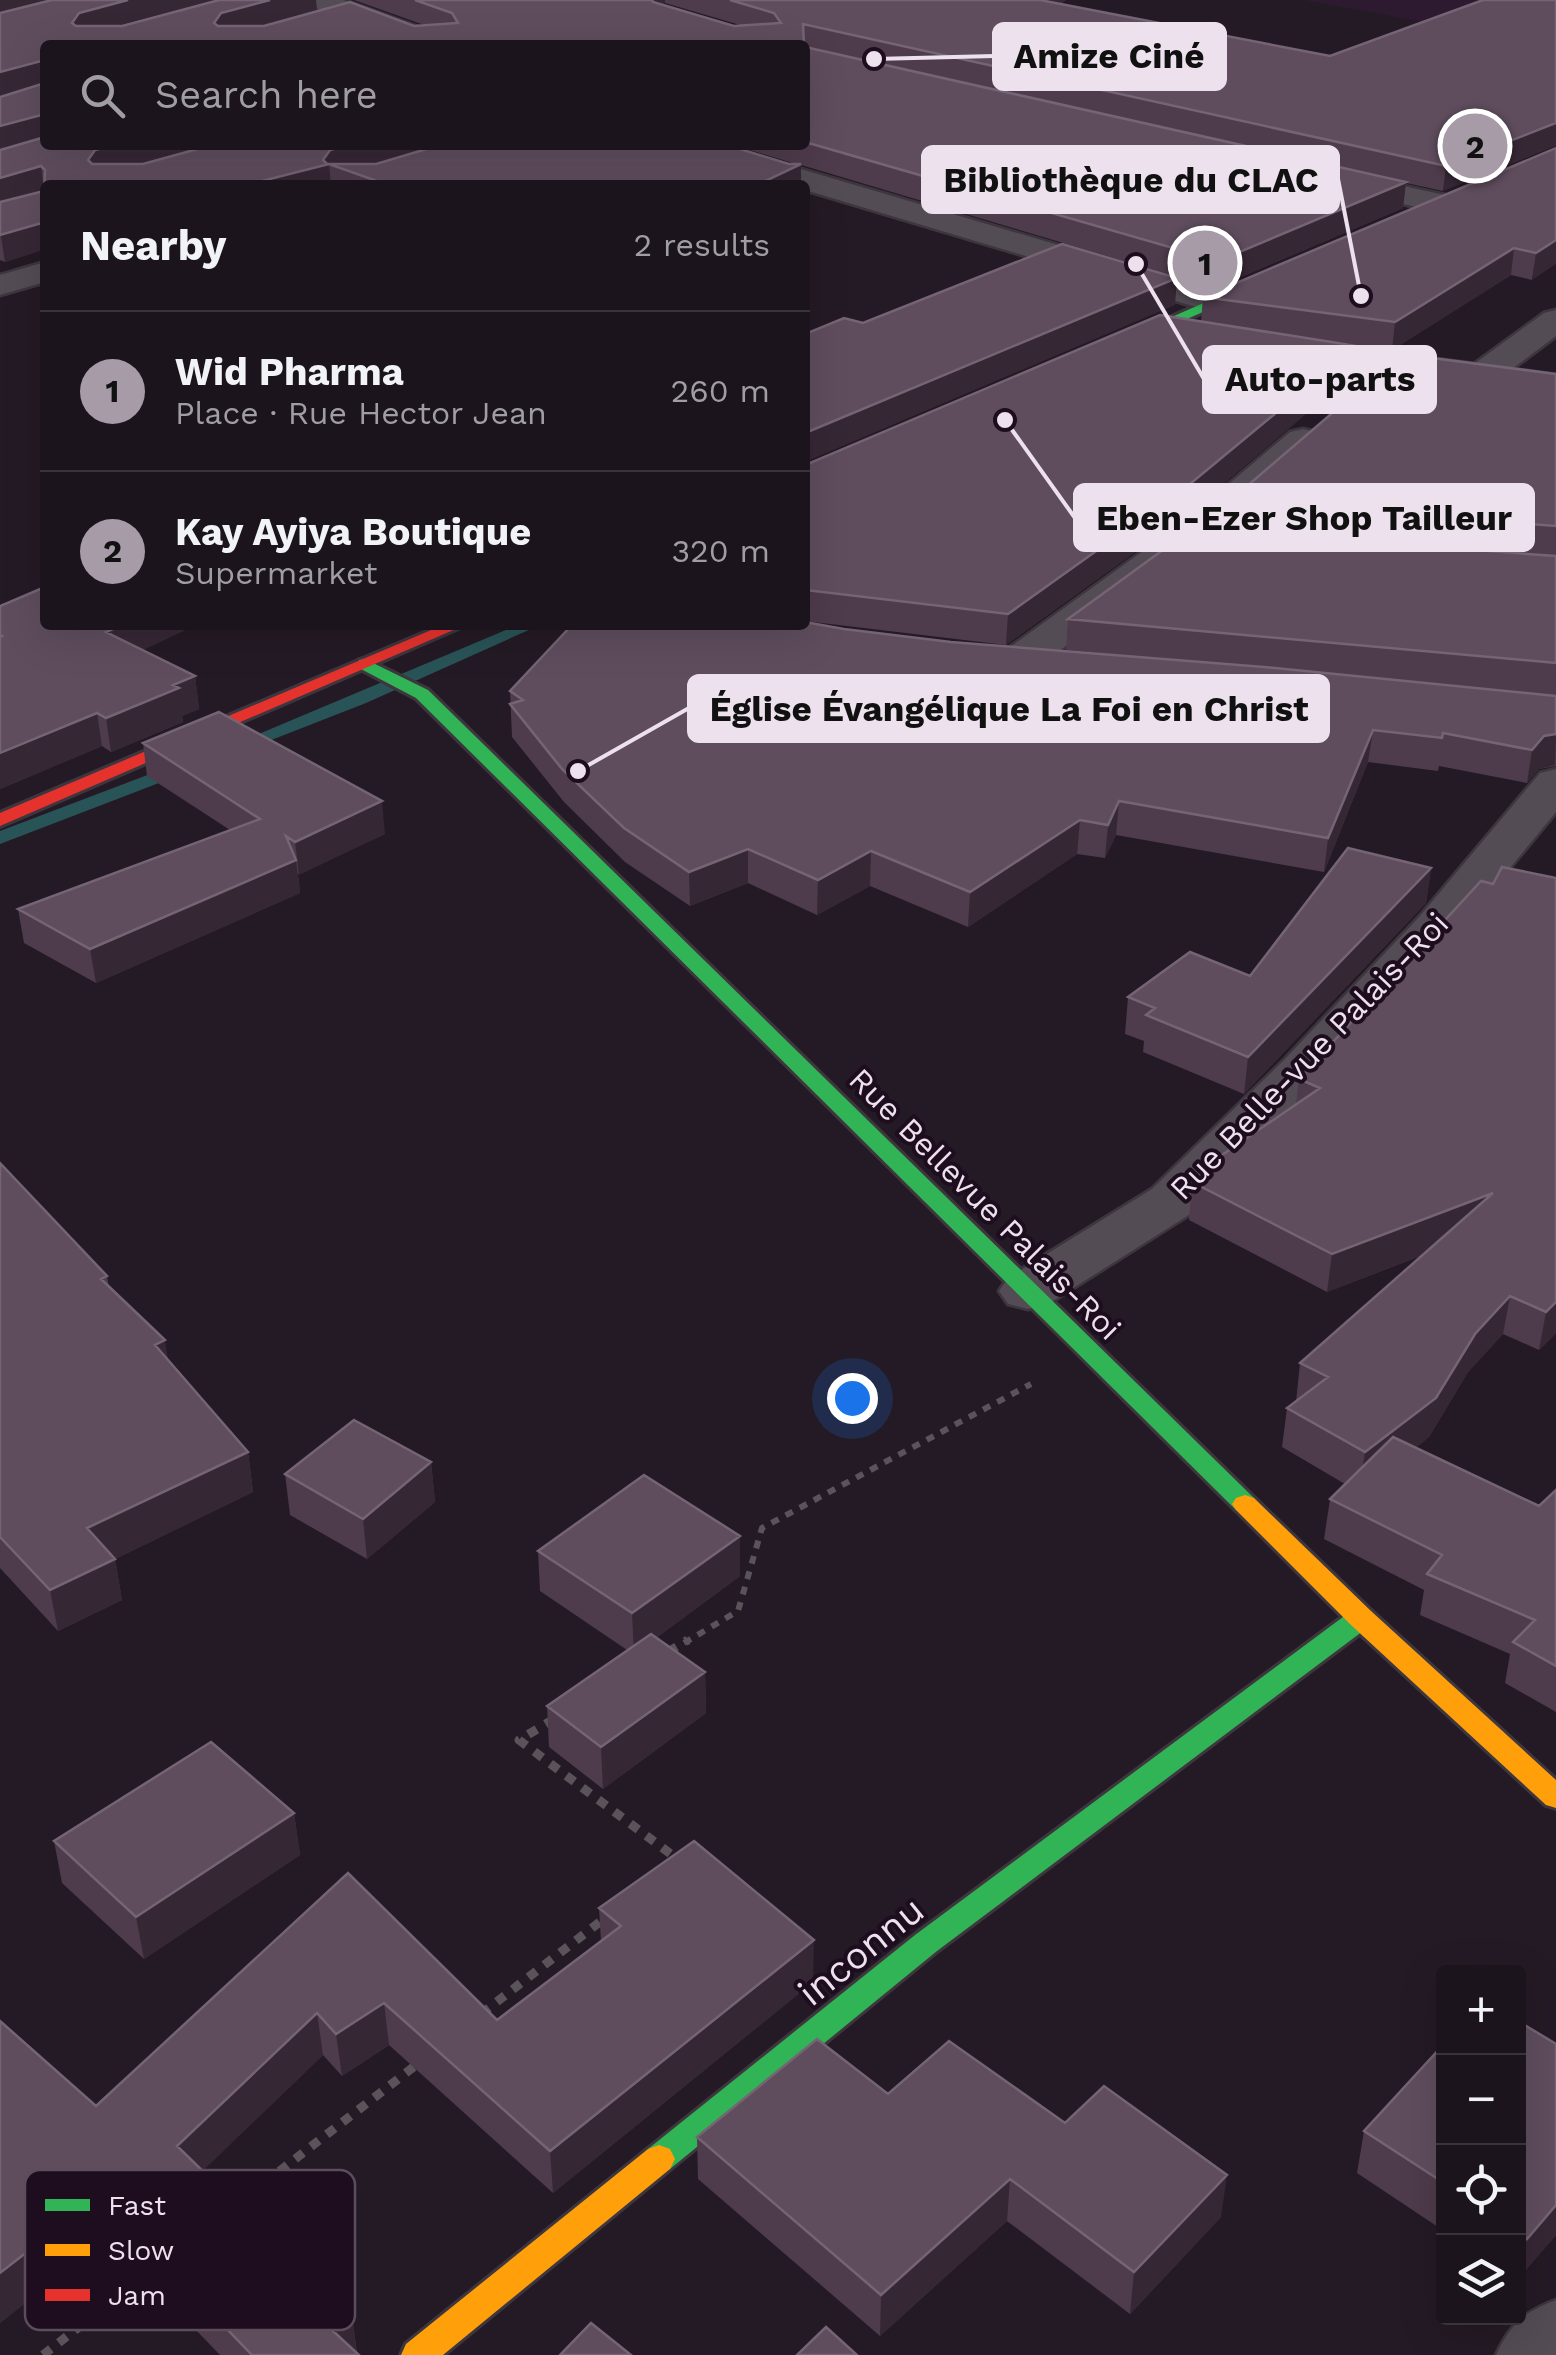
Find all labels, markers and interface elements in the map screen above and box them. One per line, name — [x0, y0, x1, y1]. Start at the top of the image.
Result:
callout: Amize Ciné — [994, 24, 1225, 89]
text: Amize Ciné — [1013, 35, 1205, 77]
search box — [40, 40, 810, 150]
icon: search — [75, 68, 130, 123]
text: Search here — [155, 73, 378, 117]
pin: 2 — [1442, 108, 1508, 184]
callout: Bibliothèque du CLAC — [923, 147, 1338, 212]
text: Bibliothèque du CLAC — [943, 159, 1319, 201]
text: Nearby — [80, 221, 227, 270]
text: 2 results — [633, 226, 770, 264]
pin: 1 — [1172, 226, 1238, 300]
callout: Auto-parts — [1204, 347, 1435, 412]
text: Wid Pharma — [175, 350, 404, 394]
text: Auto-parts — [1225, 358, 1415, 400]
text: 1 — [106, 372, 119, 410]
text: 260 m — [671, 372, 770, 410]
text: Place · Rue Hector Jean — [175, 394, 547, 432]
callout: Eben-Ezer Shop Tailleur — [1075, 485, 1533, 550]
text: Eben-Ezer Shop Tailleur — [1096, 497, 1512, 539]
text: Kay Ayiya Boutique — [175, 510, 531, 554]
text: 2 — [103, 532, 122, 570]
text: 320 m — [671, 532, 770, 570]
text: Supermarket — [175, 554, 377, 592]
callout: Église Évangélique La Foi en Christ — [689, 676, 1328, 741]
text: Église Évangélique La Foi en Christ — [710, 688, 1308, 730]
street label: Rue Belle-vue Palais-Roi — [1162, 905, 1456, 1207]
street label: Rue Bellevue Palais-Roi — [841, 1060, 1129, 1348]
your location — [827, 1373, 878, 1424]
street label: inconnu — [790, 1887, 932, 2015]
map controls — [1436, 1965, 1526, 2325]
button: + — [1436, 1965, 1526, 2055]
button: − — [1436, 2055, 1526, 2145]
button: locate — [1436, 2145, 1526, 2235]
legend — [25, 2170, 355, 2330]
text: Fast — [108, 2189, 166, 2222]
text: Slow — [108, 2234, 174, 2267]
button: layers — [1436, 2235, 1526, 2325]
text: Jam — [108, 2279, 166, 2312]

